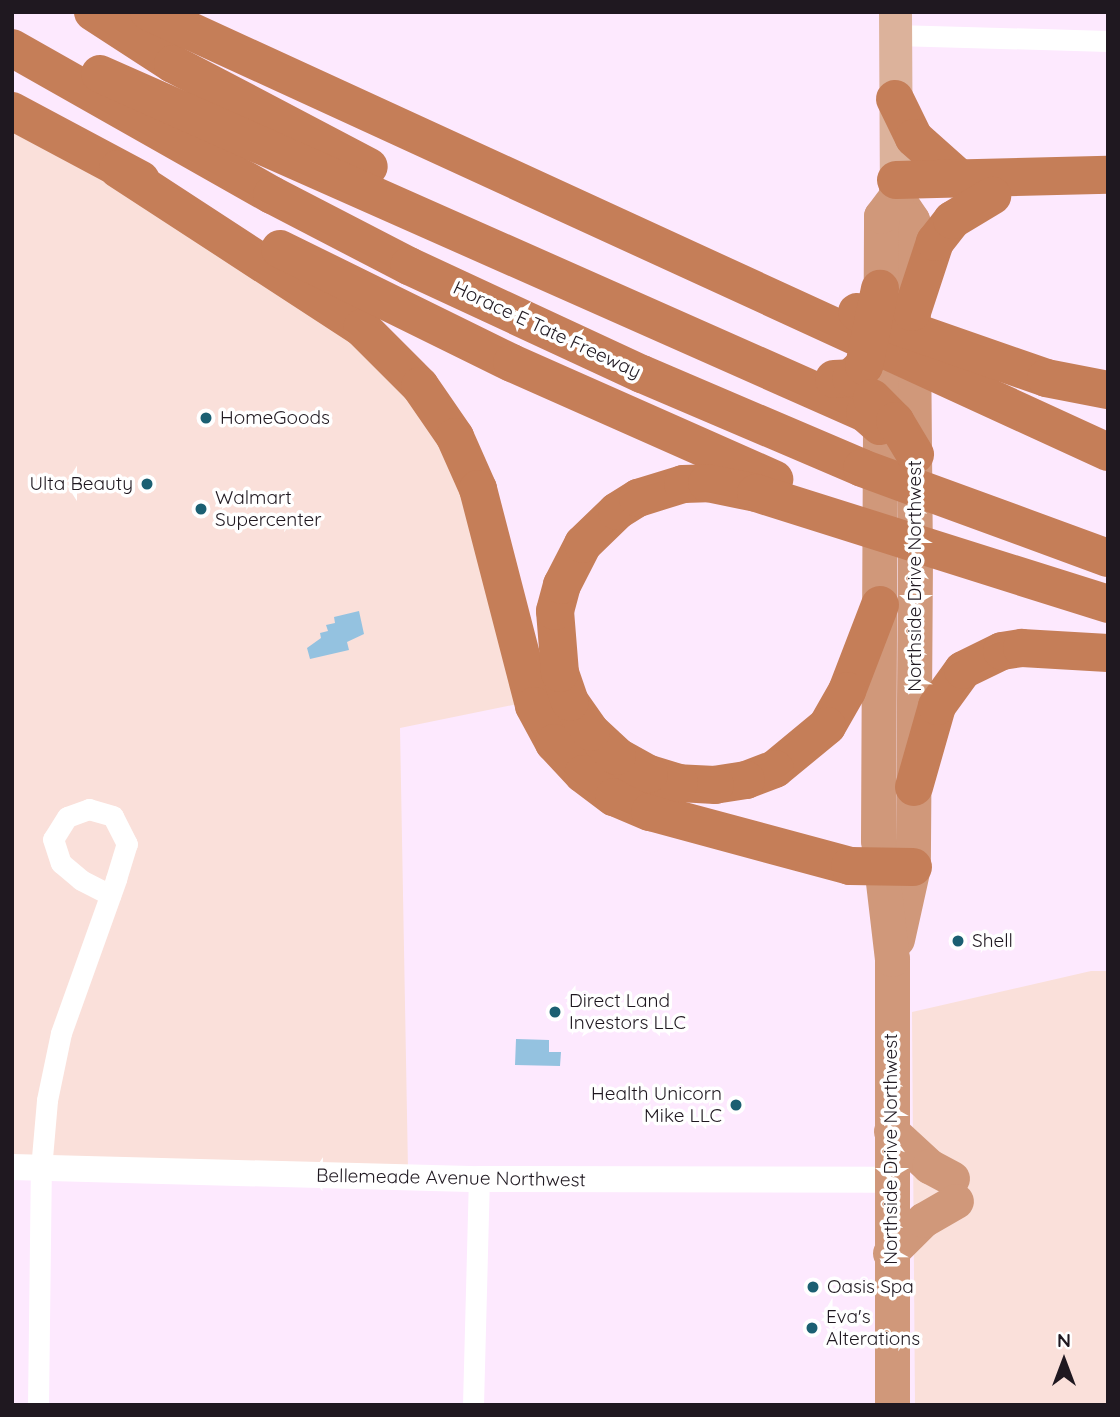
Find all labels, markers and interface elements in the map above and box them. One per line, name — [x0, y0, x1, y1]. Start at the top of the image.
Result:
street label: Horace E Tate Freeway — [450, 276, 644, 384]
place label: HomeGoods — [220, 407, 330, 429]
marker: HomeGoods — [198, 410, 214, 426]
street label: Northside Drive Northwest — [904, 460, 926, 692]
place label: Ulta Beauty — [29, 473, 133, 495]
marker: Ulta Beauty — [139, 476, 155, 492]
place label: Walmart Supercenter — [215, 487, 322, 531]
marker: Walmart Supercenter — [193, 501, 209, 517]
place label: Shell — [972, 930, 1013, 952]
marker: Shell — [950, 933, 966, 949]
place label: Direct Land Investors LLC — [569, 990, 686, 1034]
marker: Direct Land Investors LLC — [547, 1004, 563, 1020]
street label: Northside Drive Northwest — [880, 1033, 902, 1265]
place label: Health Unicorn Mike LLC — [591, 1083, 722, 1127]
marker: Health Unicorn Mike LLC — [728, 1097, 744, 1113]
street label: Bellemeade Avenue Northwest — [316, 1164, 586, 1192]
place label: Oasis Spa — [827, 1276, 914, 1298]
marker: Oasis Spa — [805, 1279, 821, 1295]
place label: Eva's Alterations — [826, 1306, 920, 1350]
marker: Eva's Alterations — [804, 1320, 820, 1336]
north arrow — [1029, 1326, 1099, 1396]
text: N — [1057, 1328, 1071, 1352]

